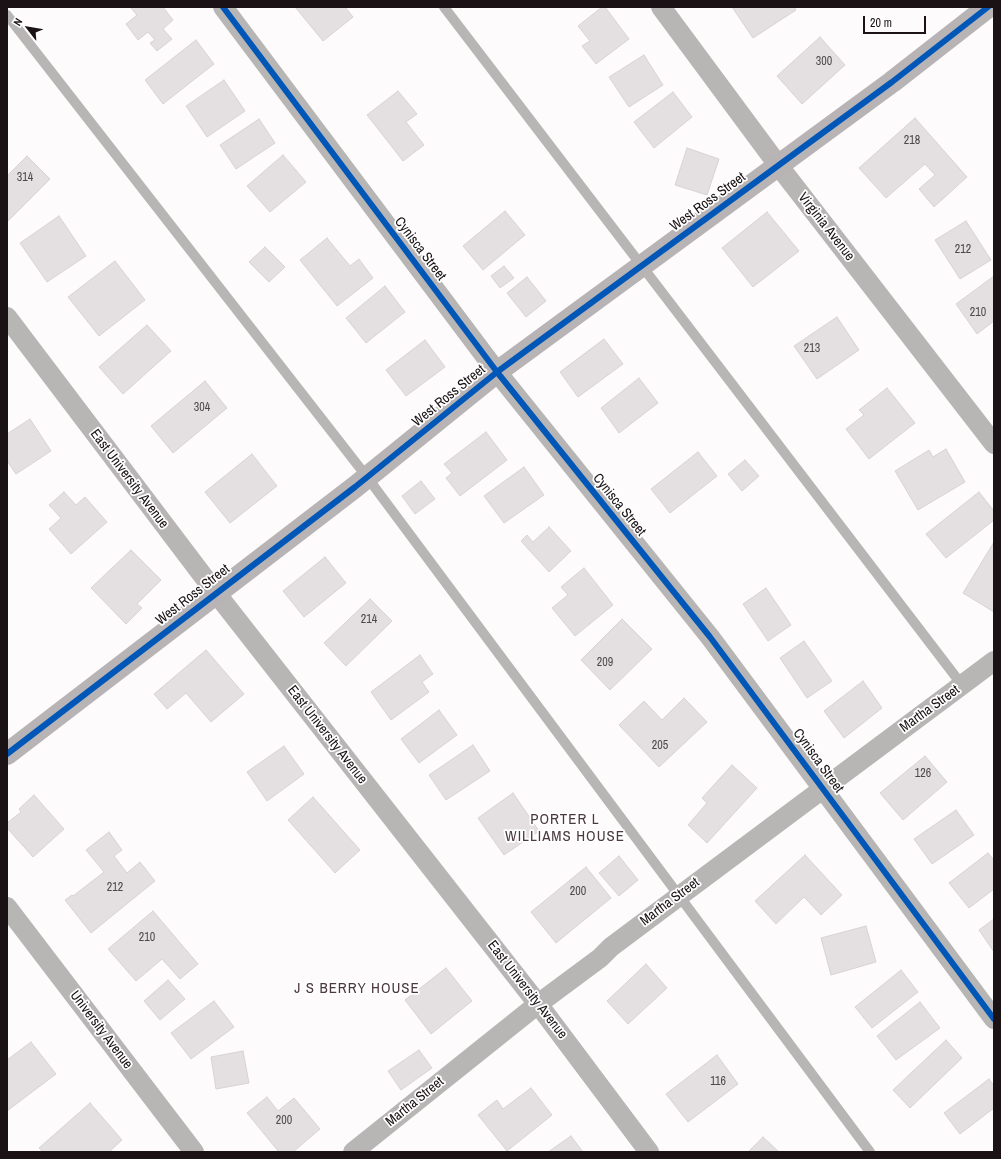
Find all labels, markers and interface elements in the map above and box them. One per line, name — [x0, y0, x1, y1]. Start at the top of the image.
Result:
north arrow — [8, 8, 48, 48]
scale bar — [865, 8, 928, 34]
text: N — [10, 15, 25, 28]
text: 20 m — [870, 15, 892, 31]
house number: 300 — [816, 55, 832, 69]
house number: 218 — [904, 134, 920, 148]
street label: West Ross Street — [667, 169, 749, 235]
house number: 314 — [17, 171, 33, 185]
street label: Virginia Avenue — [794, 190, 858, 264]
street label: Cynisca Street — [391, 214, 449, 284]
house number: 212 — [955, 243, 971, 257]
house number: 210 — [970, 306, 986, 320]
house number: 213 — [804, 342, 820, 356]
street label: West Ross Street — [409, 361, 489, 431]
house number: 304 — [194, 401, 210, 415]
street label: East University Avenue — [86, 426, 172, 532]
street label: Cynisca Street — [589, 470, 649, 540]
street label: West Ross Street — [153, 561, 233, 629]
house number: 214 — [361, 613, 377, 627]
house number: 209 — [597, 656, 613, 670]
street label: Martha Street — [897, 682, 963, 736]
street label: East University Avenue — [284, 683, 370, 787]
street label: Cynisca Street — [789, 726, 847, 796]
house number: 205 — [652, 739, 668, 753]
house number: 126 — [915, 767, 931, 781]
district label: PORTER L WILLIAMS HOUSE — [505, 811, 625, 846]
street label: Martha Street — [637, 874, 703, 930]
house number: 212 — [107, 881, 123, 895]
house number: 200 — [570, 885, 586, 899]
house number: 210 — [139, 931, 155, 945]
street label: East University Avenue — [484, 938, 570, 1042]
district label: J S BERRY HOUSE — [294, 980, 420, 998]
street label: University Avenue — [66, 988, 136, 1072]
street label: Martha Street — [383, 1074, 447, 1130]
house number: 116 — [710, 1075, 726, 1089]
house number: 200 — [276, 1114, 292, 1128]

